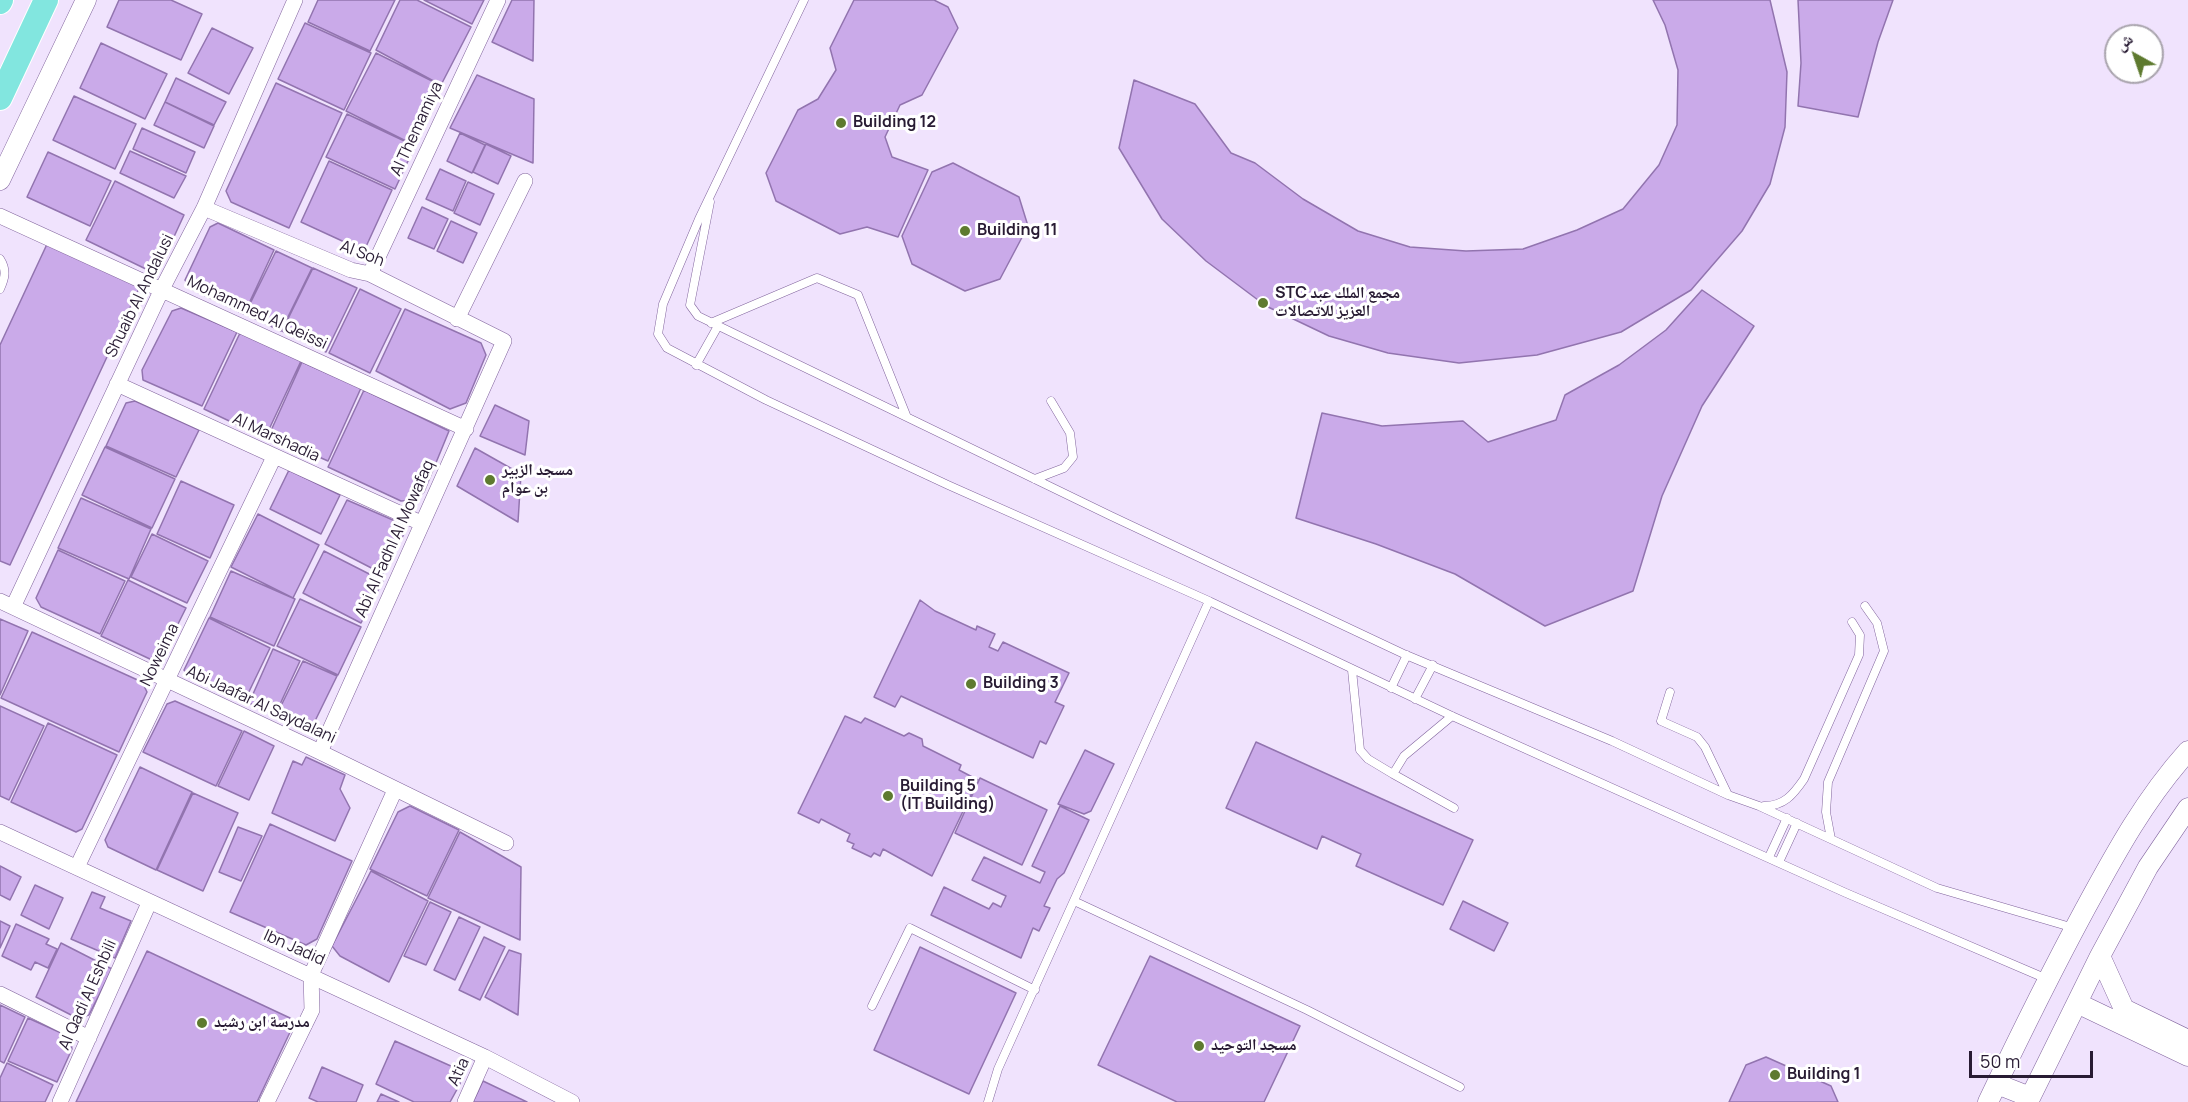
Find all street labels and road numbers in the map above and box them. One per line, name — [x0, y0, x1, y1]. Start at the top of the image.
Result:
street label: Al Themamiya — [387, 79, 447, 179]
street label: Shuaib Al Andalusi — [102, 231, 178, 361]
street label: Al Soh — [337, 237, 387, 271]
street label: Mohammed Al Qeissi — [184, 272, 330, 354]
street label: Al Marshadia — [229, 409, 323, 467]
street label: Abi Al Fadhl Al Mowafaq — [352, 457, 438, 621]
street label: Noweima — [137, 620, 183, 690]
street label: Abi Jaafar Al Saydalani — [183, 662, 339, 748]
street label: Ibn Jadid — [260, 926, 328, 970]
street label: Al Qadi Al Eshbili — [55, 937, 121, 1053]
street label: Atia — [444, 1055, 474, 1089]

